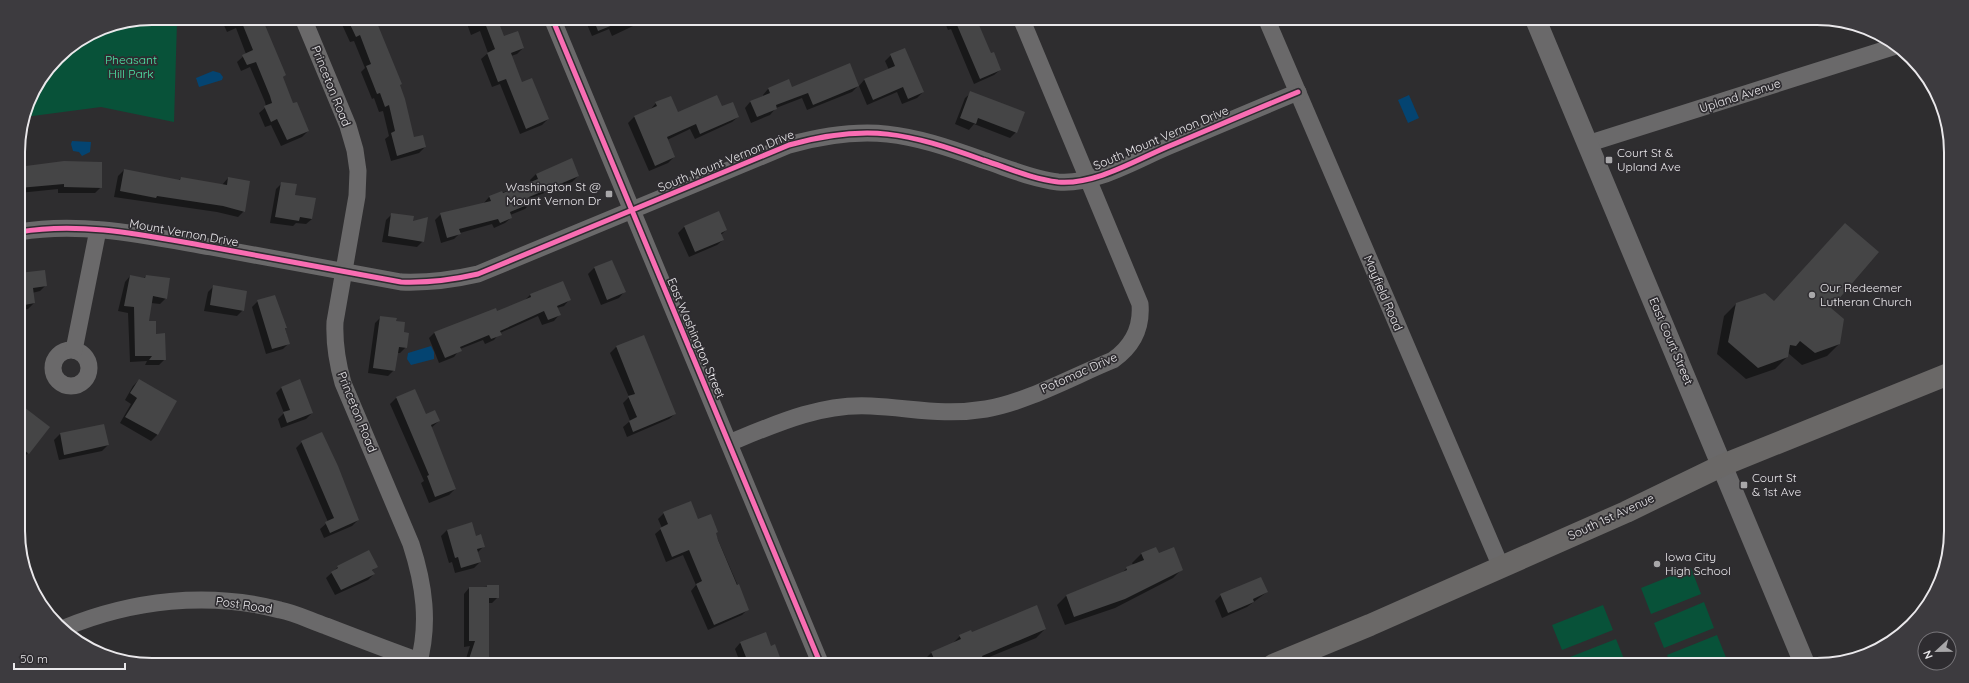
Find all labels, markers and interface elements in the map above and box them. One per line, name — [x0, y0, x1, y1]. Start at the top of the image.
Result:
street label: Princeton Road — [308, 43, 354, 128]
park label: Pheasant Hill Park — [105, 52, 157, 81]
street label: Upland Avenue — [1697, 75, 1782, 116]
street label: South Mount Vernon Drive — [1091, 102, 1231, 173]
street label: South Mount Vernon Drive — [655, 126, 796, 195]
place label: Court St & Upland Ave — [1617, 145, 1681, 174]
marker: Court St & Upland Ave — [1604, 155, 1614, 165]
place label: Washington St @ Mount Vernon Dr — [506, 179, 601, 208]
marker: Washington St @ Mount Vernon Dr — [604, 189, 614, 199]
street label: Mount Vernon Drive — [128, 216, 240, 250]
street label: Mayfield Road — [1361, 253, 1406, 333]
street label: East Washington Street — [664, 275, 729, 400]
place label: Our Redeemer Lutheran Church — [1820, 280, 1912, 309]
marker: Our Redeemer Lutheran Church — [1807, 290, 1817, 300]
street label: East Court Street — [1646, 295, 1697, 387]
street label: Potomac Drive — [1038, 349, 1120, 396]
street label: Princeton Road — [334, 369, 380, 454]
place label: Court St & 1st Ave — [1752, 470, 1802, 499]
marker: Court St & 1st Ave — [1739, 480, 1749, 490]
street label: South 1st Avenue — [1565, 490, 1656, 543]
place label: Iowa City High School — [1665, 549, 1731, 578]
marker: Iowa City High School — [1652, 559, 1662, 569]
street label: Post Road — [215, 593, 273, 616]
north arrow — [1917, 631, 1957, 671]
scale bar — [14, 645, 125, 671]
text: N — [1920, 648, 1936, 661]
text: 50 m — [20, 651, 48, 666]

